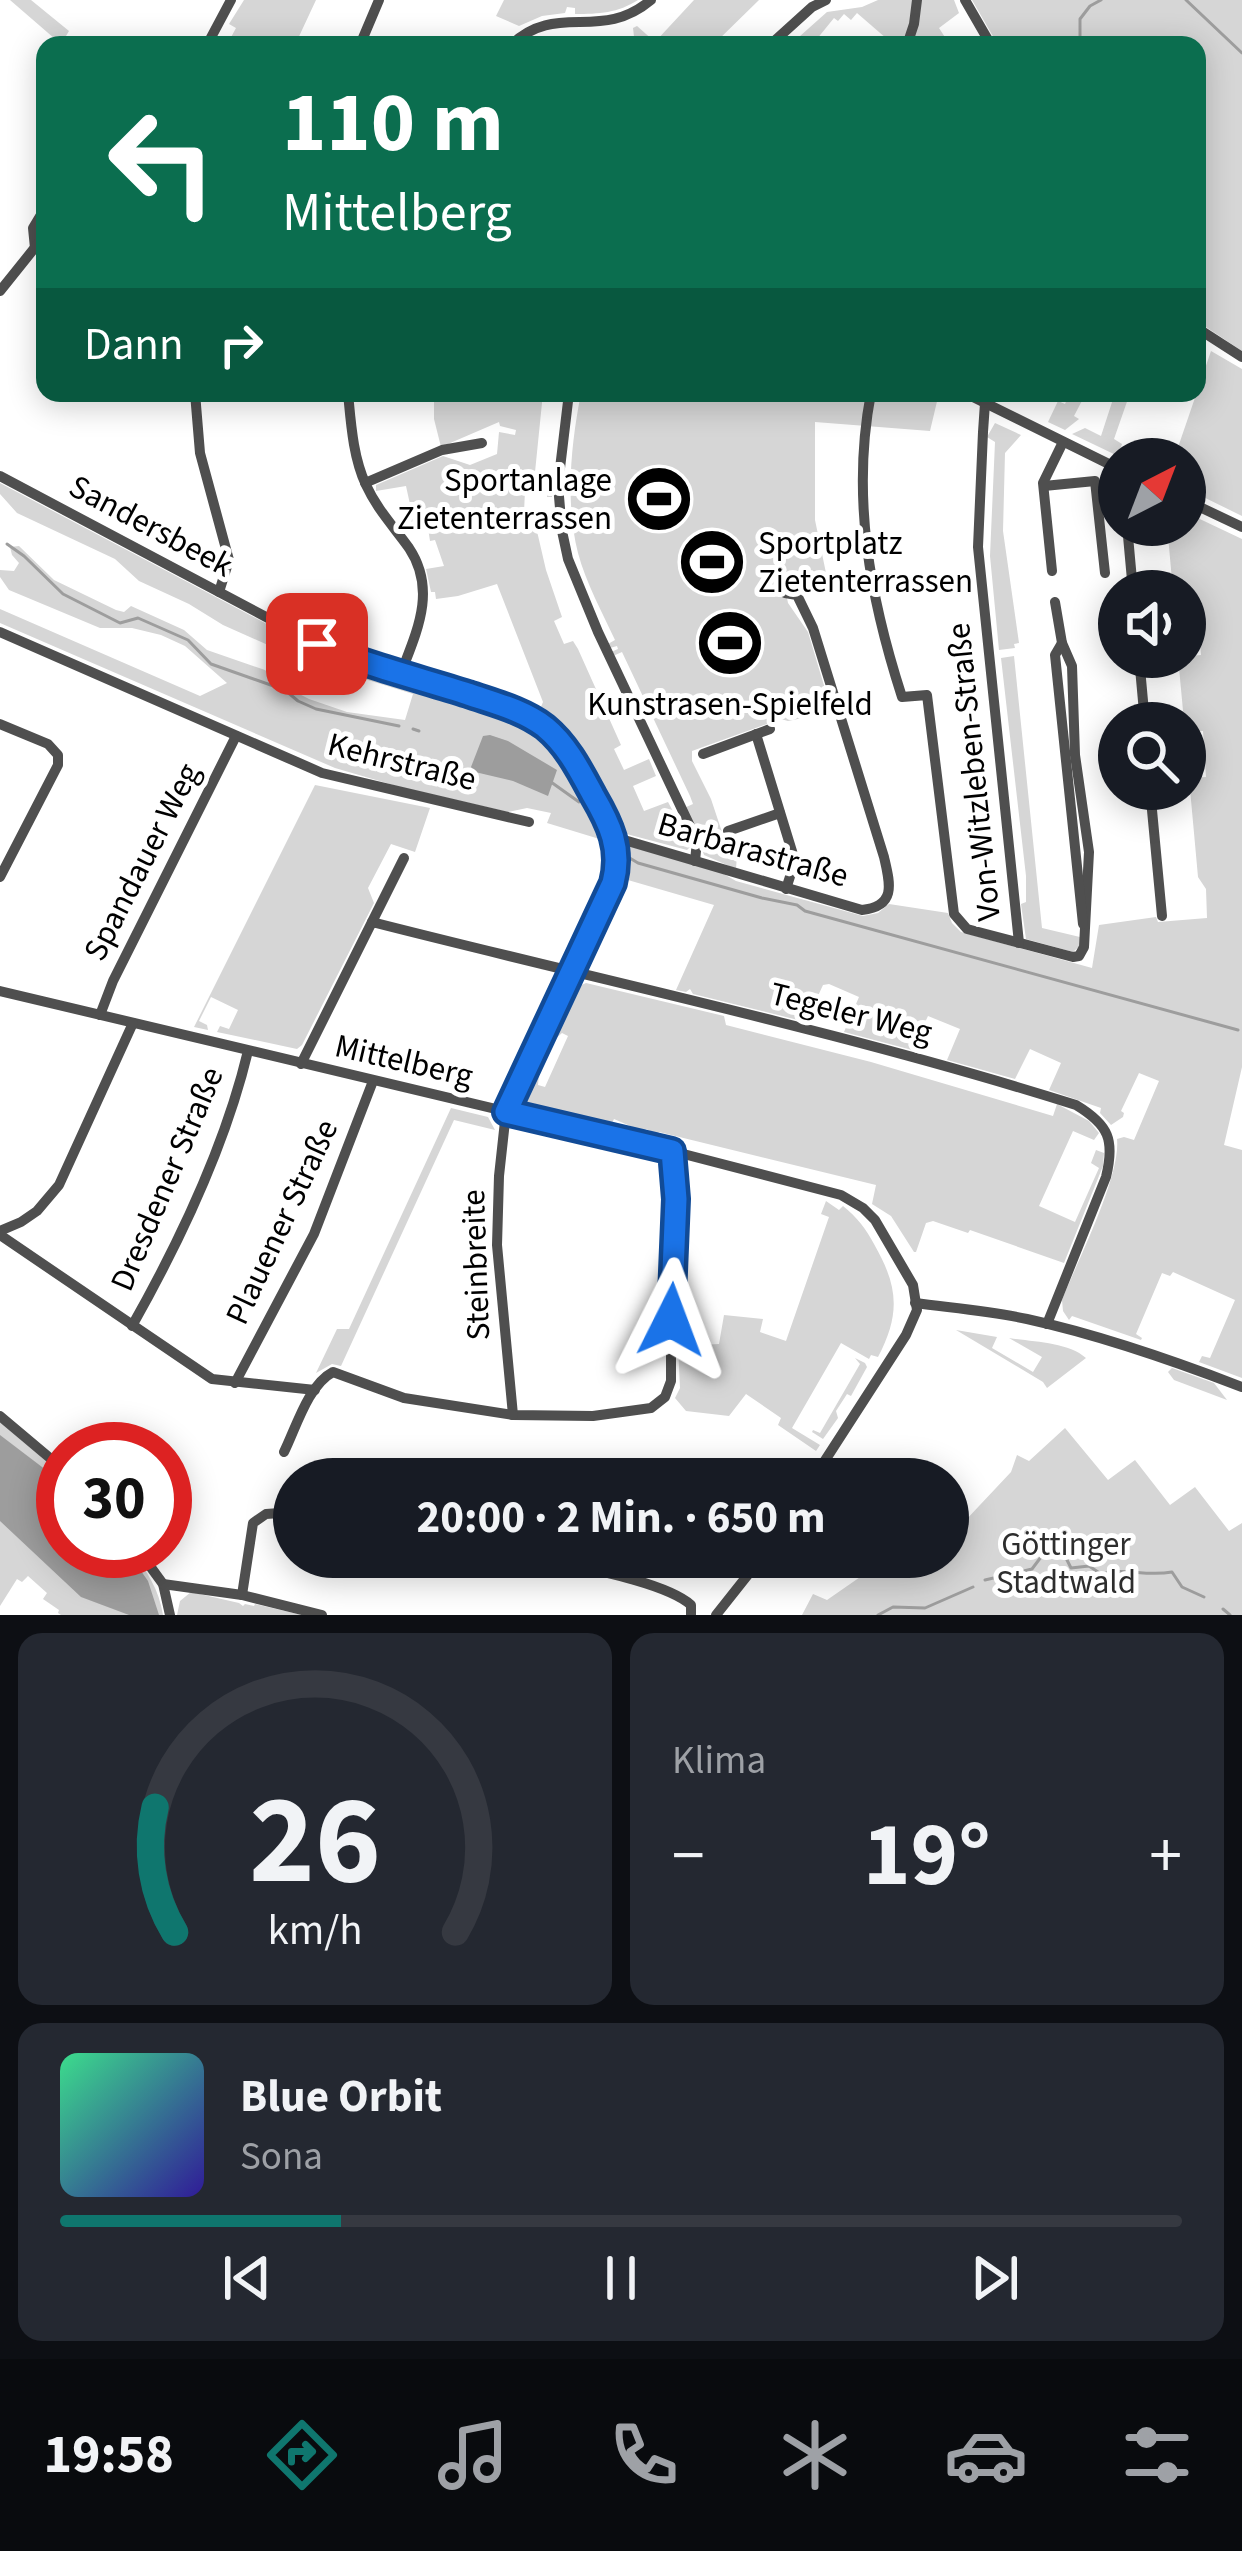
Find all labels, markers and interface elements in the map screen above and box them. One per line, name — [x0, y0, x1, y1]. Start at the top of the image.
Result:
text: 110 m — [282, 64, 504, 184]
icon: left — [84, 84, 240, 240]
text: Mittelberg — [282, 175, 512, 252]
icon: right — [208, 312, 274, 378]
text: Dann — [84, 313, 184, 377]
north arrow — [1098, 438, 1206, 546]
map controls — [1098, 438, 1206, 810]
place label: Sportanlage Zietenterrassen — [397, 457, 612, 542]
street label: Sandersbeek — [61, 463, 242, 589]
sports icon: Sportanlage Zietenterrassen — [624, 464, 694, 534]
place label: Sportplatz Zietenterrassen — [758, 520, 973, 605]
sports icon: Sportplatz Zietenterrassen — [677, 527, 747, 597]
button: sound — [1098, 570, 1206, 678]
pin — [266, 593, 368, 695]
sports icon: Kunstrasen-Spielfeld — [695, 608, 765, 678]
icon: arrive — [284, 611, 350, 677]
street label: Von-Witzleben-Straße — [935, 621, 1013, 923]
place label: Kunstrasen-Spielfeld — [587, 681, 873, 728]
button: search — [1098, 702, 1206, 810]
street label: Kehrstraße — [323, 721, 481, 803]
street label: Spandauer Weg — [72, 755, 212, 969]
street label: Barbarastraße — [652, 800, 854, 900]
street label: Tegeler Weg — [765, 970, 937, 1056]
street label: Mittelberg — [330, 1022, 478, 1100]
street label: Dresdener Straße — [99, 1060, 235, 1298]
street label: Plauener Straße — [214, 1112, 350, 1332]
street label: Steinbreite — [450, 1189, 502, 1341]
position arrow — [608, 1257, 734, 1383]
speed limit sign: 30 — [36, 1422, 192, 1578]
text: 20:00 · 2 Min. · 650 m — [416, 1486, 826, 1550]
park label: Göttinger Stadtwald — [996, 1521, 1136, 1606]
text: Klima — [672, 1733, 766, 1789]
text: 26 — [249, 1753, 381, 1931]
text: 19° — [863, 1792, 991, 1920]
text: − — [672, 1809, 705, 1903]
text: + — [1149, 1809, 1182, 1903]
text: km/h — [267, 1900, 363, 1961]
text: Blue Orbit — [240, 2065, 442, 2129]
text: Sona — [240, 2129, 323, 2185]
icon: previous — [214, 2245, 280, 2311]
icon: pause — [588, 2245, 654, 2311]
icon: next — [962, 2245, 1028, 2311]
icon: directions — [260, 2413, 344, 2497]
icon: music — [431, 2413, 515, 2497]
icon: phone — [602, 2413, 686, 2497]
icon: climate — [773, 2413, 857, 2497]
icon: car — [944, 2413, 1028, 2497]
icon: filters — [1115, 2413, 1199, 2497]
text: 19:58 — [43, 2417, 174, 2494]

